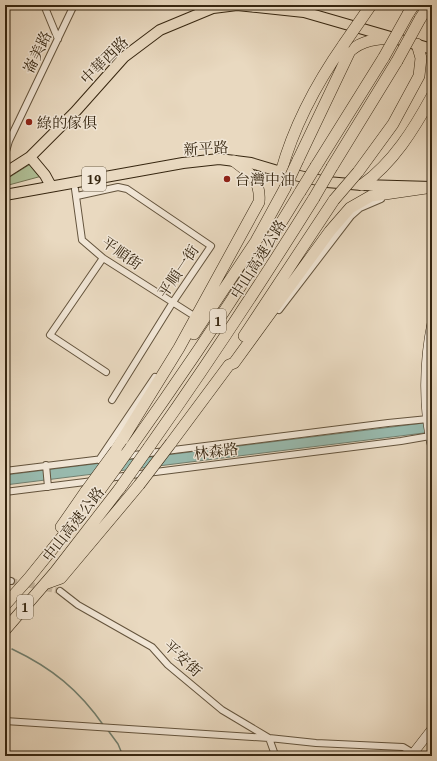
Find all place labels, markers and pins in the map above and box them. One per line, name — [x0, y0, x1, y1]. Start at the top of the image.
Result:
place label: 綠的傢俱 — [37, 112, 97, 133]
marker: 綠的傢俱 — [24, 117, 34, 127]
place label: 台灣中油 — [235, 169, 295, 190]
marker: 台灣中油 — [222, 174, 232, 184]

